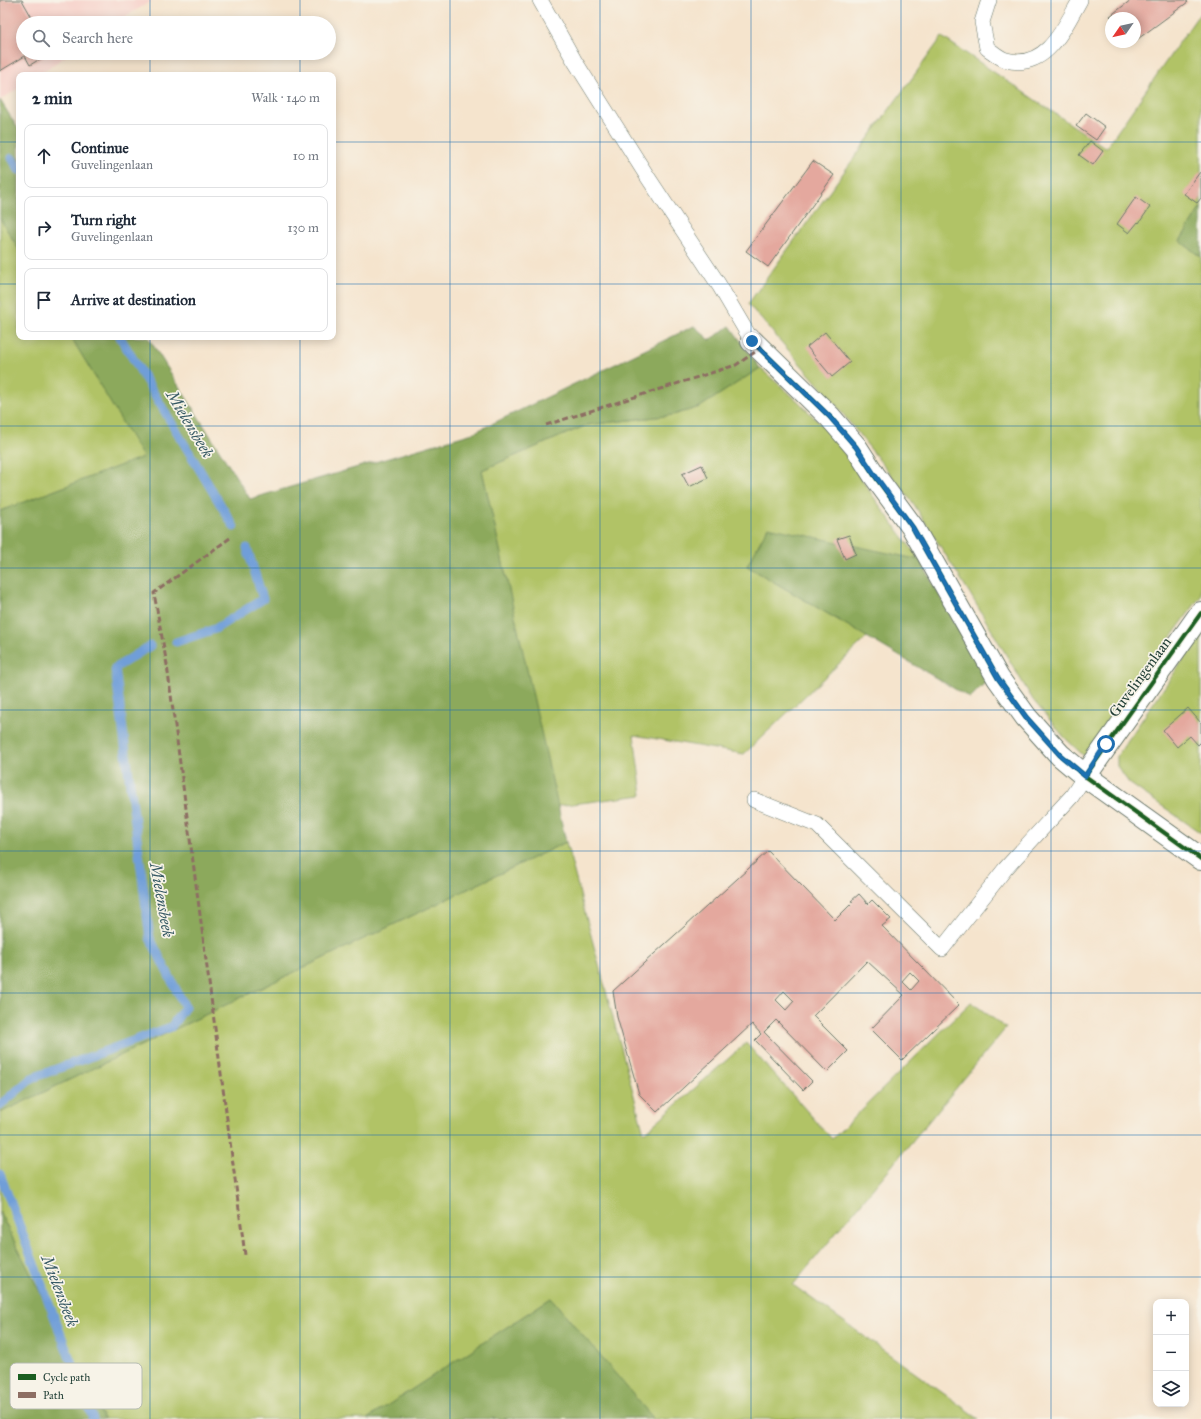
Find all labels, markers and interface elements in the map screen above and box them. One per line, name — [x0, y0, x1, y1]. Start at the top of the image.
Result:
north arrow — [1105, 12, 1141, 48]
search box — [16, 16, 336, 60]
icon: search — [30, 27, 52, 49]
text: Search here — [62, 29, 133, 47]
text: 2 min — [32, 88, 72, 109]
text: Walk · 140 m — [251, 90, 320, 106]
text: Continue — [71, 139, 129, 157]
icon: ahead — [33, 145, 55, 167]
text: 10 m — [293, 148, 319, 164]
text: Guvelingenlaan — [71, 157, 153, 173]
text: Turn right — [71, 211, 136, 229]
icon: right — [33, 217, 55, 239]
text: 130 m — [287, 220, 319, 236]
text: Guvelingenlaan — [71, 229, 153, 245]
icon: arrive — [33, 289, 55, 311]
text: Arrive at destination — [71, 291, 196, 309]
route end — [743, 332, 761, 350]
water label: Mielensbeek — [161, 385, 218, 461]
street label: Guvelingenlaan — [1105, 633, 1175, 721]
route start — [1097, 735, 1115, 753]
water label: Mielensbeek — [146, 859, 178, 939]
water label: Mielensbeek — [37, 1251, 82, 1330]
map controls — [1153, 1299, 1189, 1407]
button: + — [1153, 1299, 1189, 1335]
button: − — [1153, 1335, 1189, 1371]
legend — [10, 1363, 142, 1409]
text: Cycle path — [43, 1371, 90, 1384]
button: layers — [1153, 1371, 1189, 1407]
text: Path — [43, 1389, 64, 1402]

